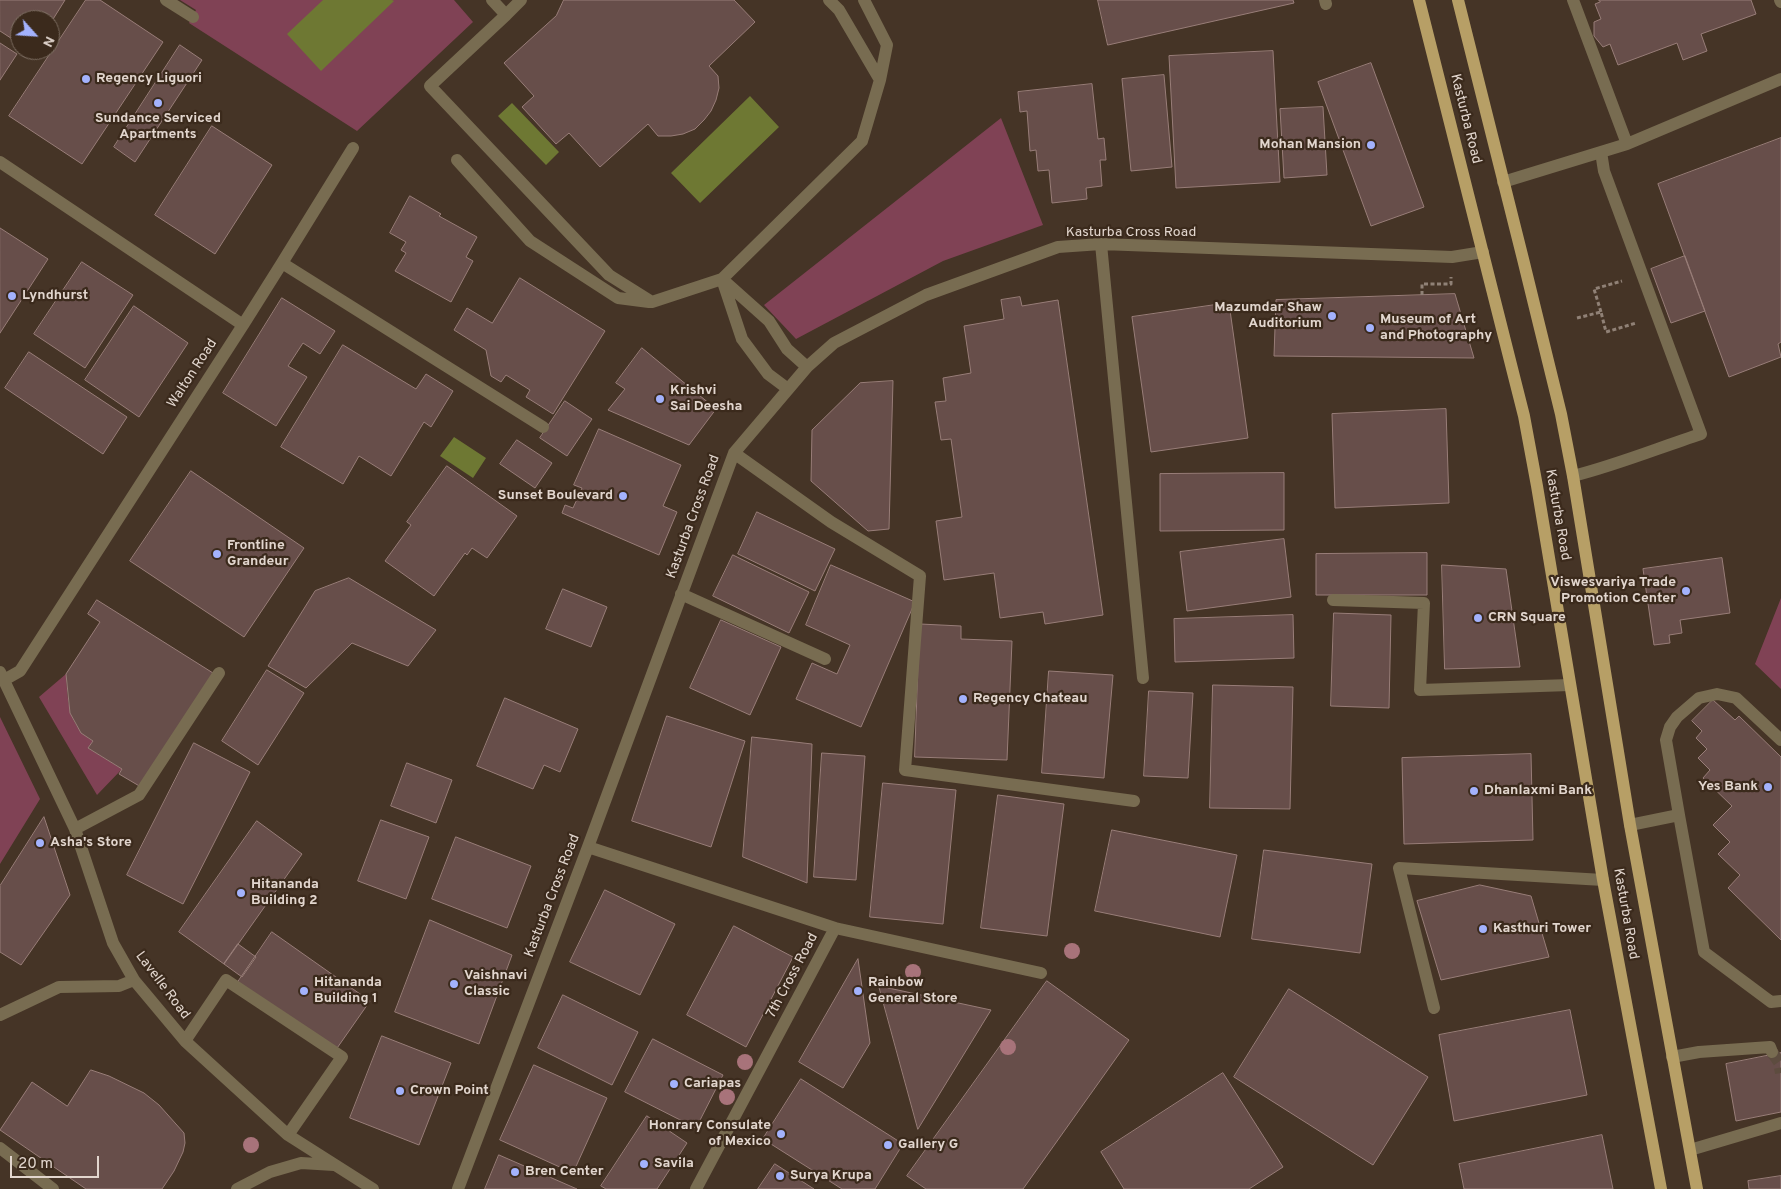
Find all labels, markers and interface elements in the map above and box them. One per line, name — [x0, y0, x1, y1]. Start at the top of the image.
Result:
north arrow — [10, 10, 60, 60]
text: N — [38, 33, 58, 50]
place label: Regency Liguori — [96, 71, 202, 87]
street label: Kasturba Road — [1446, 72, 1484, 166]
marker: Regency Liguori — [80, 73, 92, 85]
marker: Sundance Serviced Apartments — [152, 97, 164, 109]
place label: Sundance Serviced Apartments — [95, 111, 221, 144]
place label: Mohan Mansion — [1259, 137, 1361, 153]
marker: Mohan Mansion — [1365, 139, 1377, 151]
street label: Kasturba Cross Road — [1066, 225, 1196, 241]
place label: Lyndhurst — [22, 288, 88, 304]
marker: Lyndhurst — [6, 290, 18, 302]
place label: Mazumdar Shaw Auditorium — [1214, 300, 1322, 332]
marker: Mazumdar Shaw Auditorium — [1326, 310, 1338, 322]
place label: Museum of Art and Photography — [1380, 312, 1492, 344]
marker: Museum of Art and Photography — [1364, 322, 1376, 334]
street label: Walton Road — [164, 336, 222, 412]
place label: Krishvi Sai Deesha — [670, 383, 742, 416]
marker: Krishvi Sai Deesha — [654, 393, 666, 405]
street label: Kasturba Cross Road — [664, 453, 724, 581]
street label: Kasturba Road — [1541, 468, 1573, 562]
place label: Sunset Boulevard — [498, 488, 613, 504]
marker: Sunset Boulevard — [617, 490, 629, 502]
place label: Frontline Grandeur — [227, 538, 288, 570]
marker: Frontline Grandeur — [211, 548, 223, 560]
place label: Viswesvariya Trade Promotion Center — [1550, 575, 1676, 608]
marker: Viswesvariya Trade Promotion Center — [1680, 585, 1692, 597]
place label: CRN Square — [1488, 610, 1566, 626]
marker: CRN Square — [1472, 612, 1484, 624]
place label: Regency Chateau — [973, 691, 1087, 707]
marker: Regency Chateau — [957, 693, 969, 705]
place label: Yes Bank — [1698, 779, 1758, 795]
marker: Yes Bank — [1762, 781, 1774, 793]
place label: Dhanlaxmi Bank — [1484, 783, 1592, 799]
marker: Dhanlaxmi Bank — [1468, 785, 1480, 797]
street label: Kasturba Cross Road — [522, 832, 584, 960]
place label: Asha's Store — [50, 835, 132, 851]
marker: Asha's Store — [34, 837, 46, 849]
street label: Kasturba Road — [1609, 867, 1641, 961]
place label: Hitananda Building 2 — [251, 877, 319, 910]
marker: Hitananda Building 2 — [235, 887, 247, 899]
place label: Kasthuri Tower — [1493, 921, 1591, 937]
marker: Kasthuri Tower — [1477, 923, 1489, 935]
street label: 7th Cross Road — [764, 931, 822, 1021]
street label: Lavelle Road — [131, 949, 193, 1023]
place label: Vaishnavi Classic — [464, 968, 527, 1000]
place label: Hitananda Building 1 — [314, 975, 382, 1008]
place label: Rainbow General Store — [868, 975, 958, 1008]
marker: Vaishnavi Classic — [448, 978, 460, 990]
marker: Hitananda Building 1 — [298, 985, 310, 997]
marker: Rainbow General Store — [852, 985, 864, 997]
place label: Cariapas — [684, 1076, 741, 1092]
marker: Cariapas — [668, 1078, 680, 1090]
place label: Crown Point — [410, 1083, 489, 1099]
marker: Crown Point — [394, 1085, 406, 1097]
place label: Honrary Consulate of Mexico — [649, 1118, 771, 1150]
marker: Honrary Consulate of Mexico — [775, 1128, 787, 1140]
place label: Gallery G — [898, 1137, 958, 1153]
marker: Gallery G — [882, 1139, 894, 1151]
scale bar — [12, 1146, 101, 1178]
text: 20 m — [18, 1155, 53, 1174]
place label: Savila — [654, 1156, 694, 1172]
marker: Savila — [638, 1158, 650, 1170]
place label: Bren Center — [525, 1164, 604, 1180]
marker: Bren Center — [509, 1166, 521, 1178]
place label: Surya Krupa — [790, 1168, 872, 1184]
marker: Surya Krupa — [774, 1170, 786, 1182]

